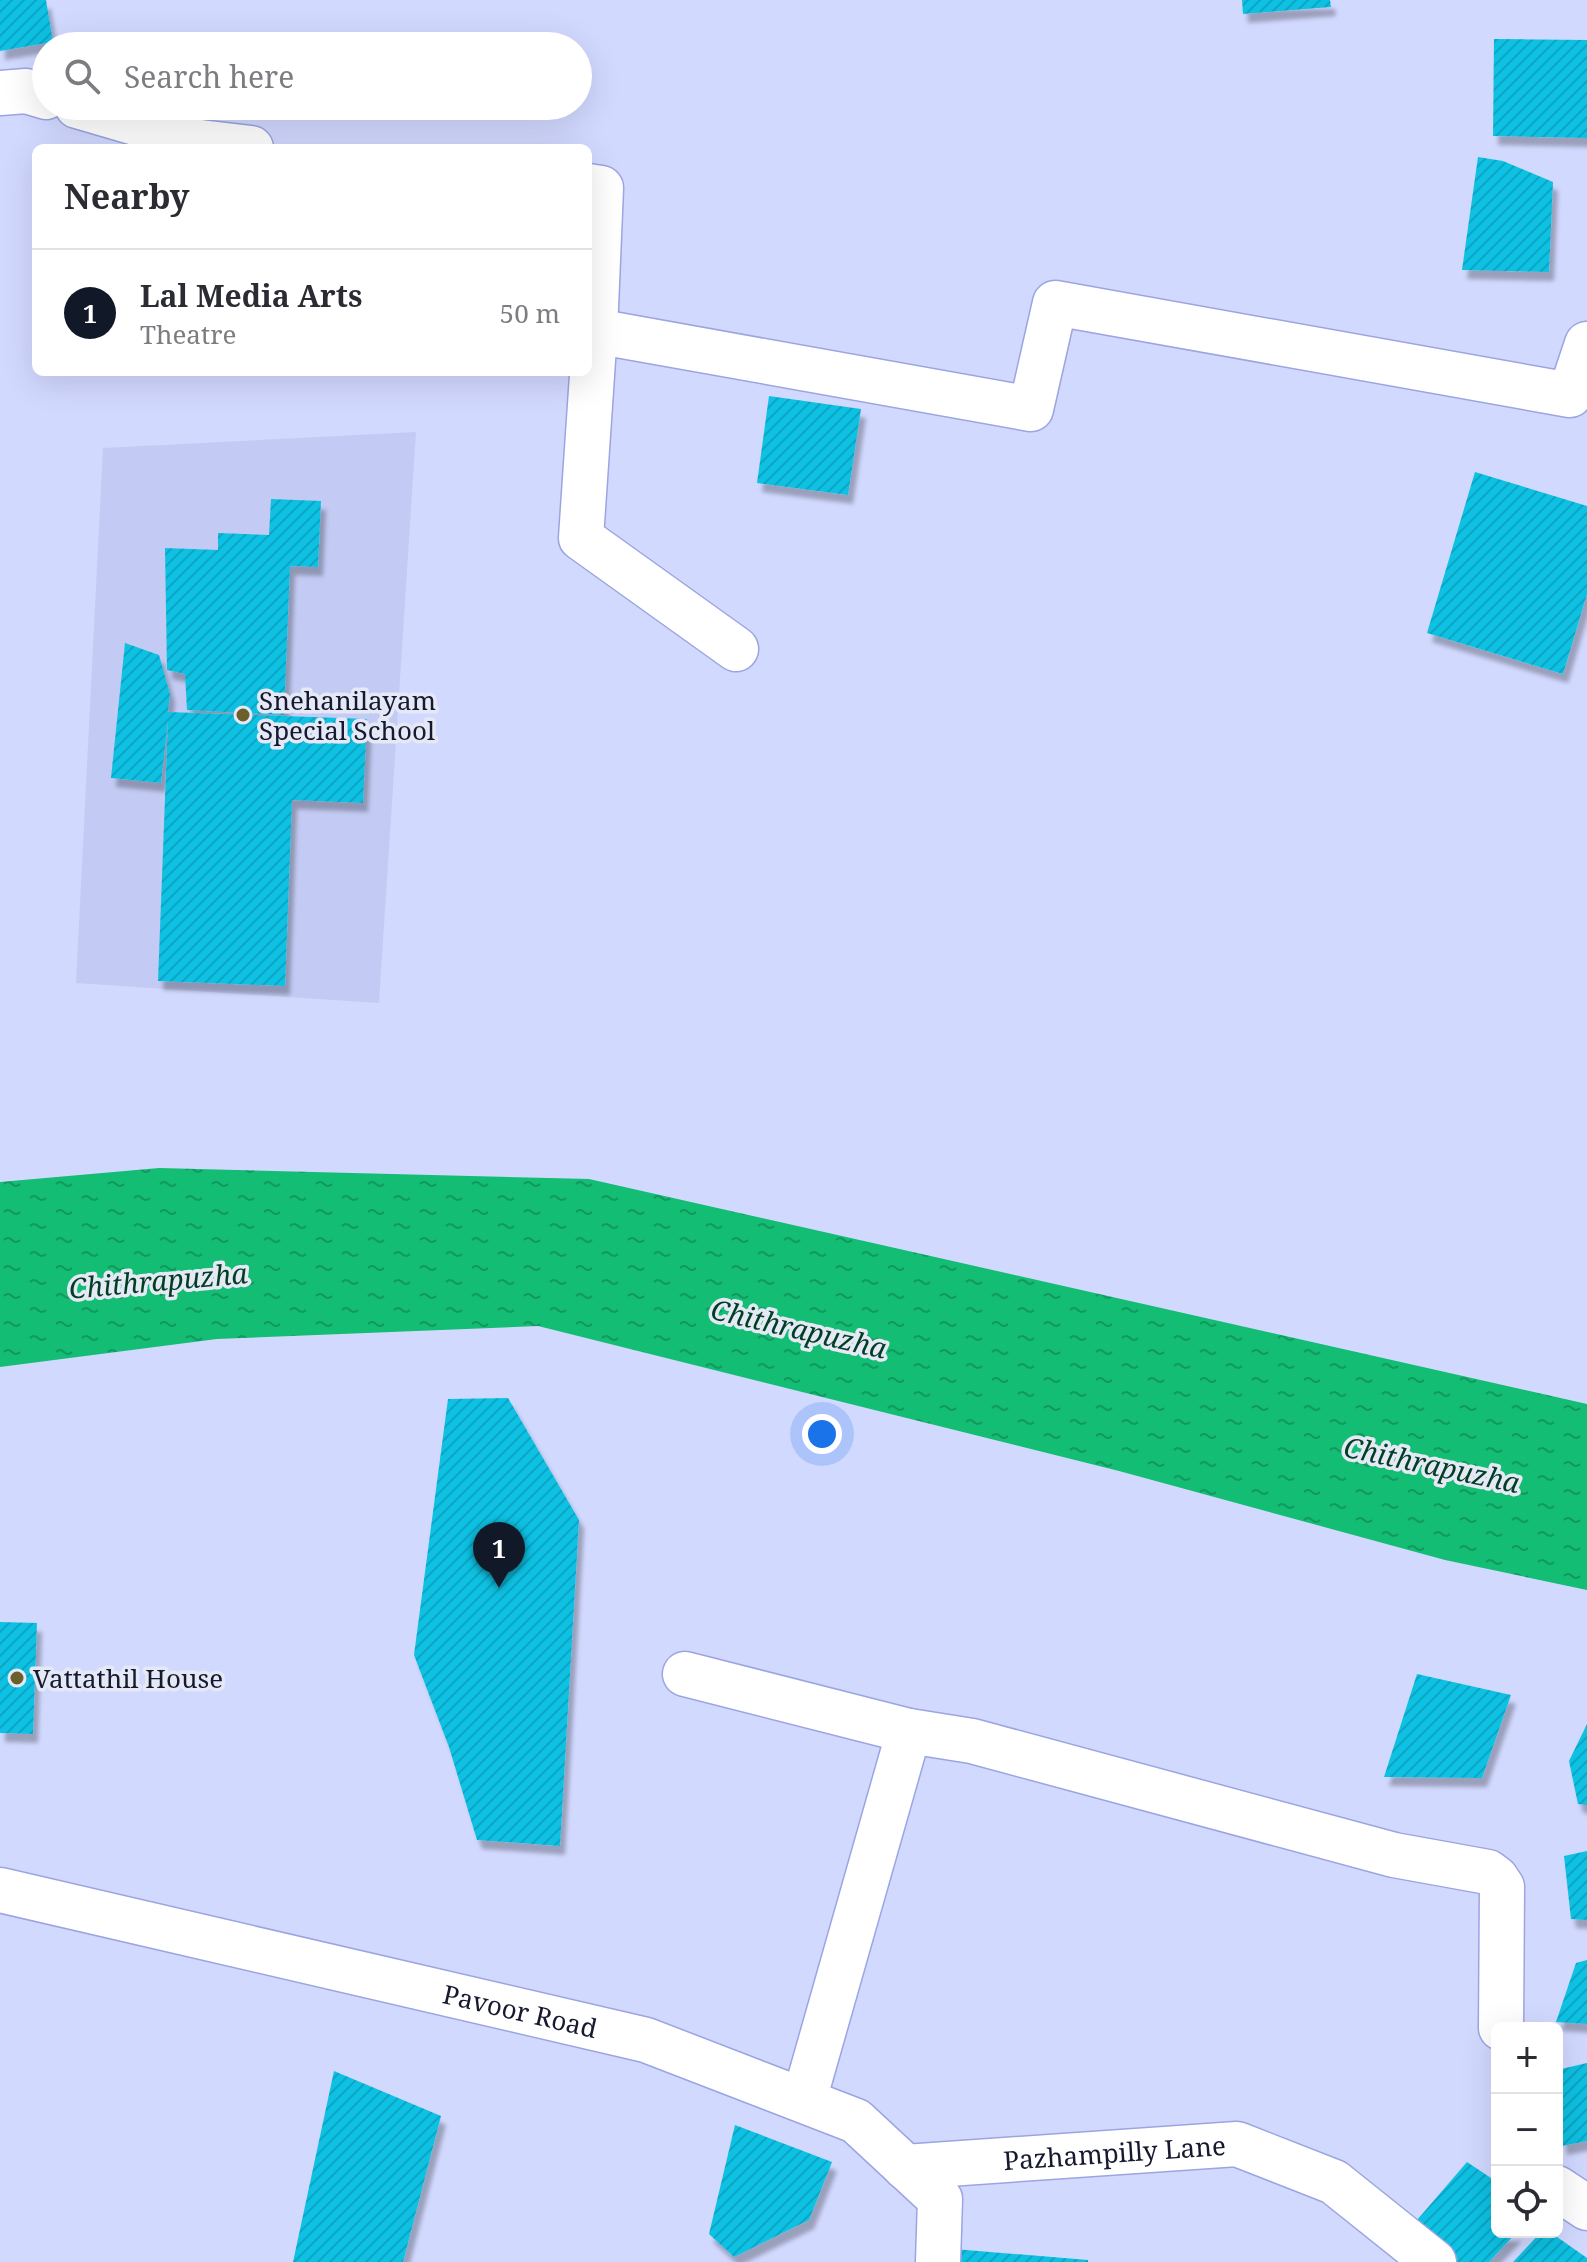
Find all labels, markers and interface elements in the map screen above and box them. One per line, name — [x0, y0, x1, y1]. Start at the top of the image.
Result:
search box — [32, 32, 592, 120]
icon: search — [60, 54, 104, 98]
text: Search here — [124, 56, 294, 97]
text: Nearby — [64, 173, 190, 219]
text: Lal Media Arts — [140, 275, 362, 316]
text: 1 — [83, 295, 97, 331]
text: 50 m — [500, 295, 560, 331]
text: Theatre — [140, 316, 236, 352]
place label: Snehanilayam Special School — [259, 682, 436, 748]
marker: Snehanilayam Special School — [234, 706, 252, 724]
water label: Chithrapuzha — [67, 1253, 250, 1307]
water label: Chithrapuzha — [708, 1289, 891, 1367]
your location — [802, 1414, 842, 1454]
water label: Chithrapuzha — [1341, 1427, 1524, 1501]
pin: 1 — [473, 1522, 525, 1588]
place label: Vattathil House — [33, 1660, 223, 1696]
marker: Vattathil House — [8, 1669, 26, 1687]
street label: Pavoor Road — [440, 1975, 601, 2046]
map controls — [1491, 2022, 1563, 2238]
button: + — [1491, 2022, 1563, 2094]
button: − — [1491, 2094, 1563, 2166]
street label: Pazhampilly Lane — [1002, 2127, 1227, 2178]
button: locate — [1491, 2166, 1563, 2238]

